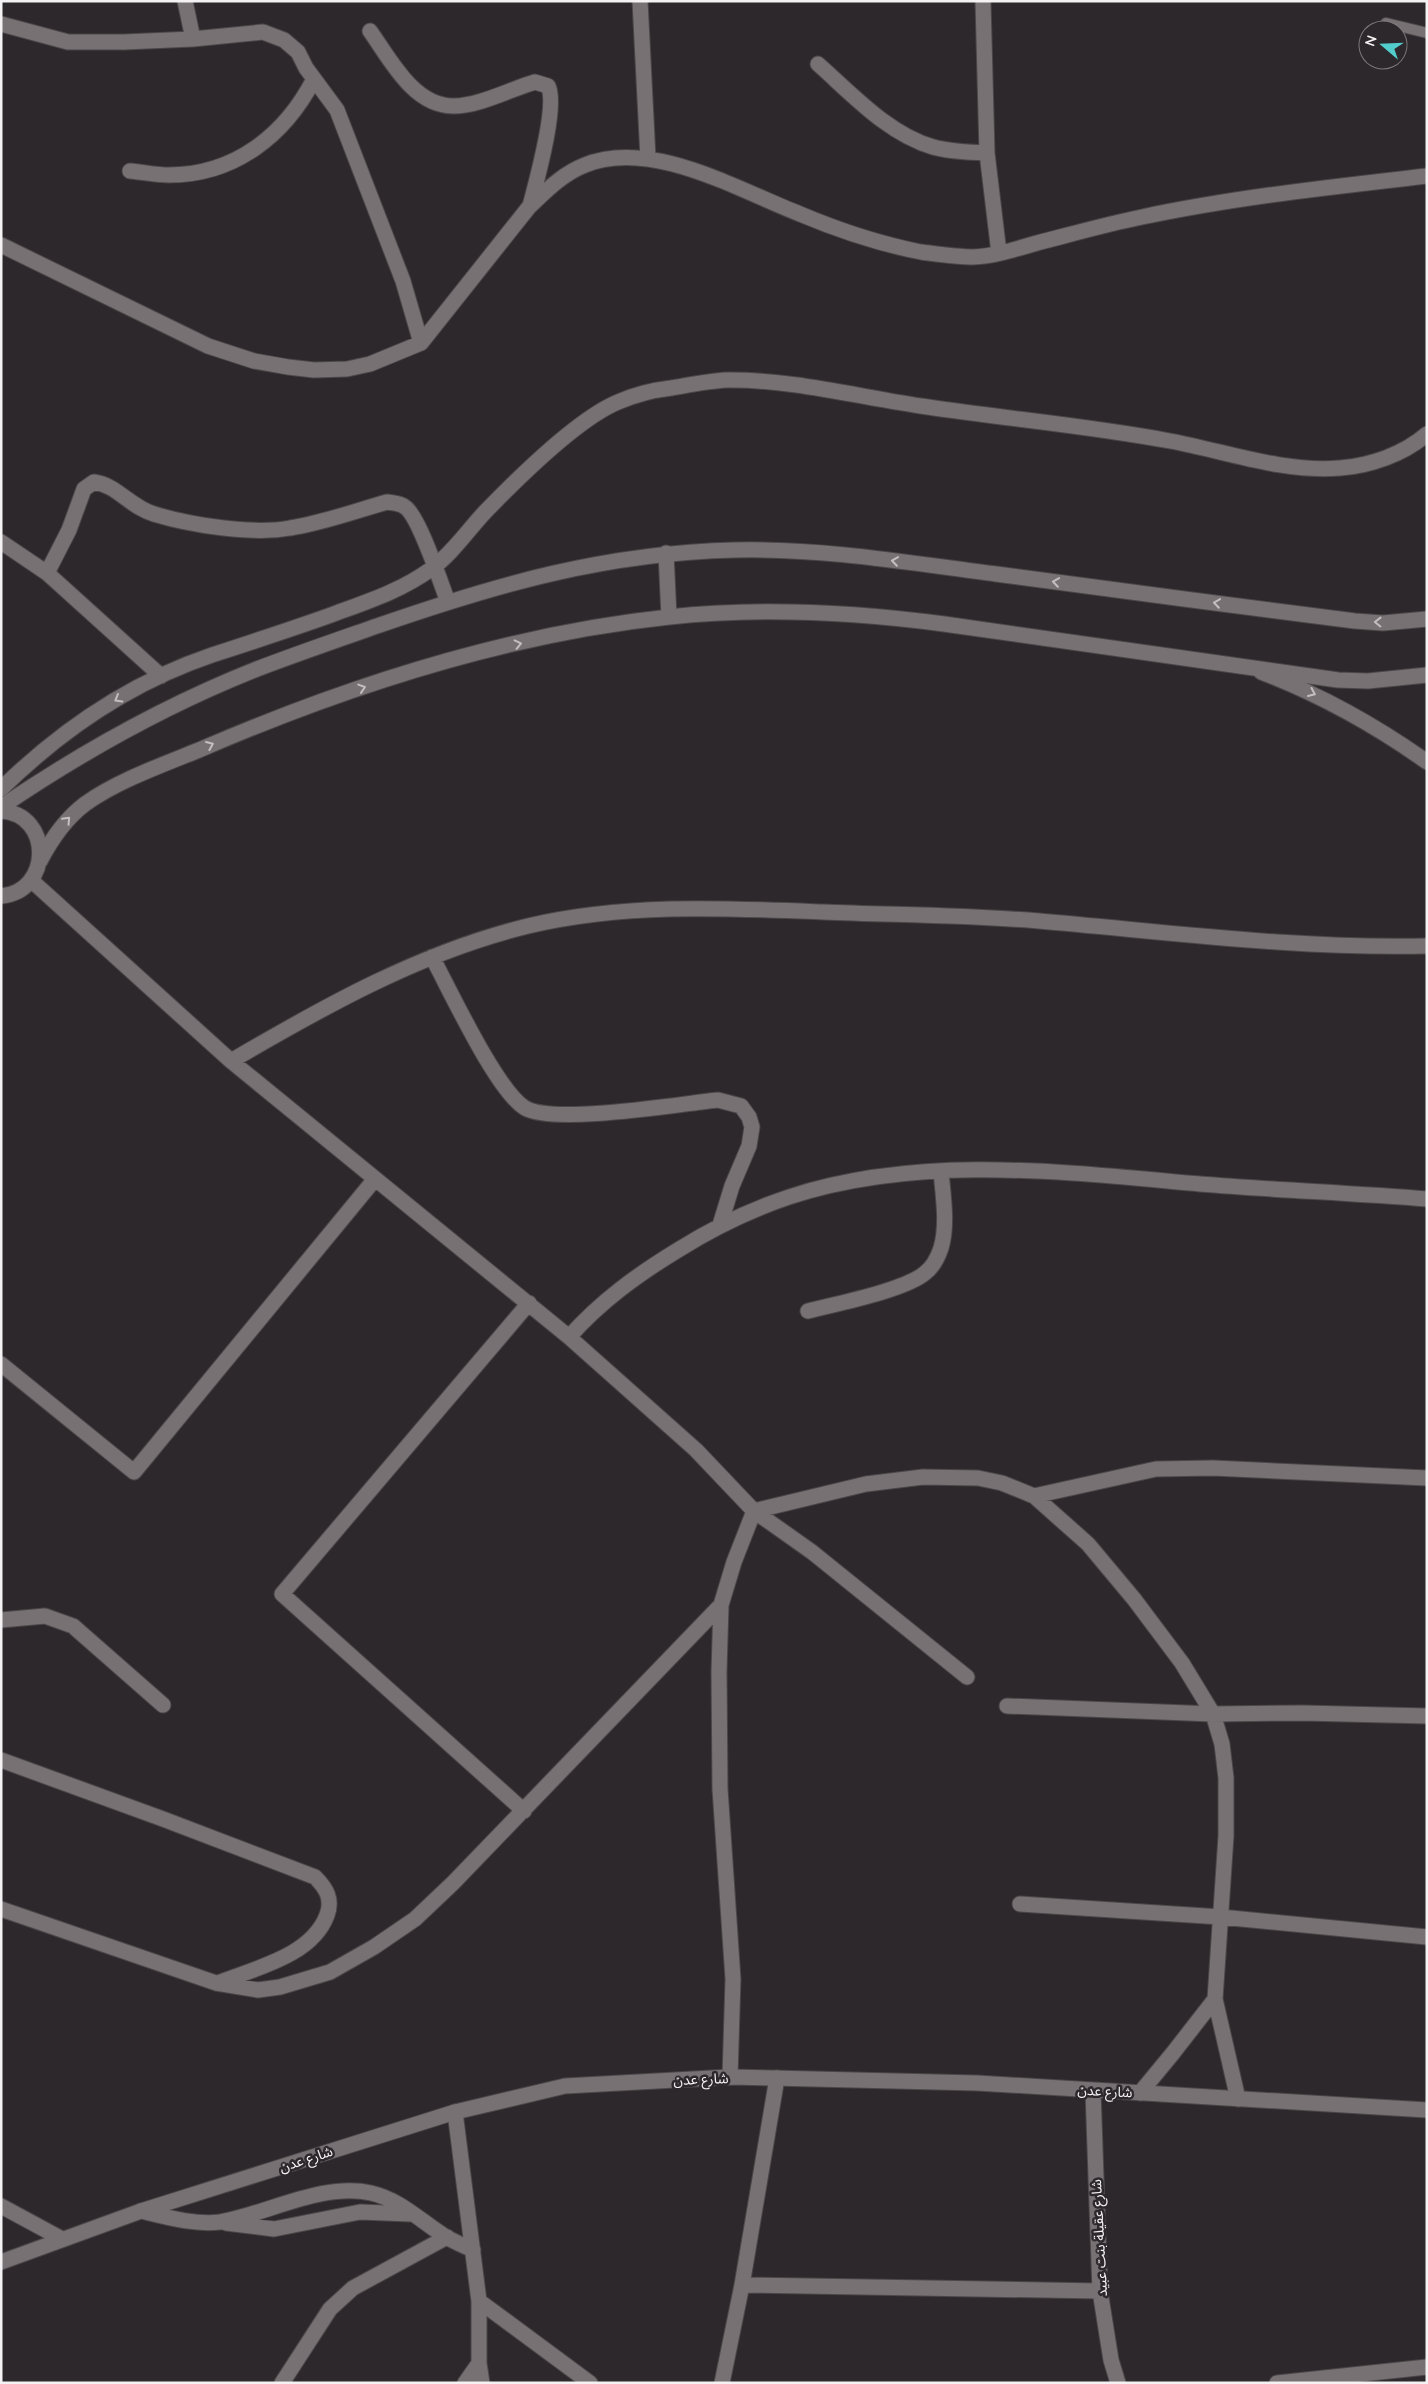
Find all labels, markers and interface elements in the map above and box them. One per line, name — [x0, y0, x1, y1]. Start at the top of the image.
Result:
north arrow — [1358, 20, 1408, 70]
text: N — [1361, 33, 1381, 49]
one-way arrow — [890, 556, 899, 566]
one-way arrow — [1052, 577, 1060, 588]
one-way arrow — [1213, 598, 1221, 609]
one-way arrow — [1374, 617, 1382, 628]
one-way arrow — [514, 639, 523, 650]
one-way arrow — [357, 684, 366, 694]
one-way arrow — [1307, 687, 1316, 697]
one-way arrow — [114, 692, 123, 702]
one-way arrow — [205, 740, 214, 751]
one-way arrow — [61, 817, 70, 826]
street label: شارع عدن — [673, 2069, 729, 2091]
street label: شارع عدن — [1077, 2081, 1133, 2103]
street label: شارع عدن — [277, 2142, 336, 2178]
street label: شارع عقيلة بنت عبيد — [1087, 2179, 1113, 2297]

